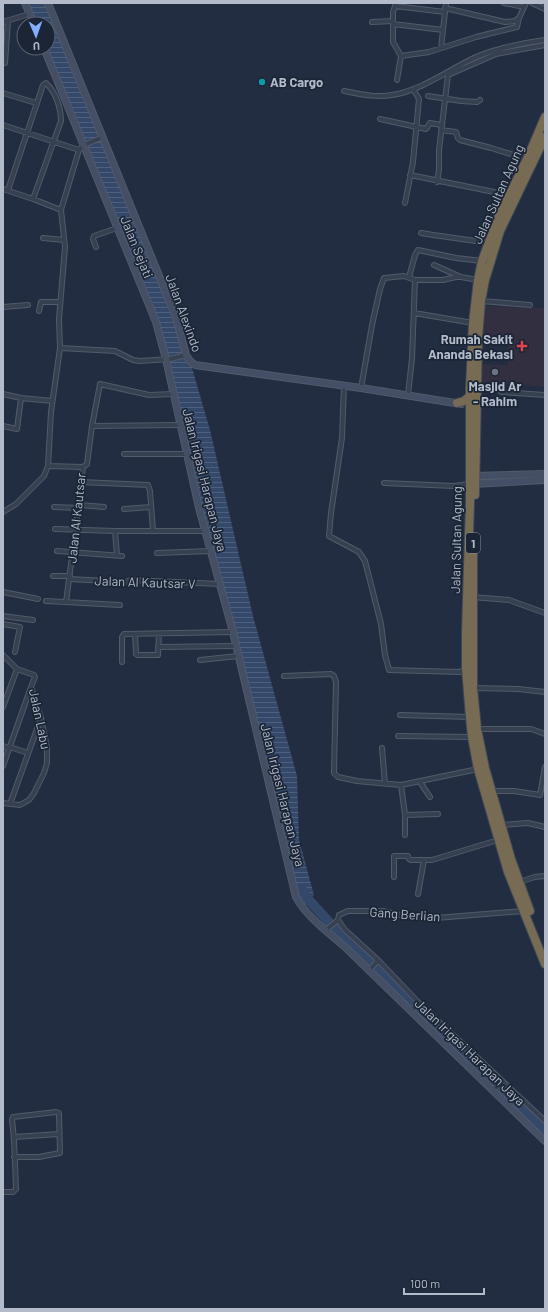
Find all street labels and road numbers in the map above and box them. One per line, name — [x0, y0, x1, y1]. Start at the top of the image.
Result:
street label: Jalan Sultan Agung — [469, 142, 527, 246]
street label: Jalan Sejati — [117, 214, 157, 280]
street label: Jalan Alexindo — [163, 272, 205, 354]
street label: Jalan Irigasi Harapan Jaya — [179, 407, 231, 553]
street label: Jalan Al Kautsar — [63, 472, 89, 564]
street label: Jalan Sultan Agung — [447, 486, 465, 594]
road number: 1 — [466, 533, 480, 553]
street label: Jalan Al Kautsar V — [94, 572, 196, 592]
street label: Jalan Labu — [26, 687, 54, 751]
street label: Jalan Irigasi Harapan Jaya — [257, 722, 309, 868]
street label: Gang Berlian — [369, 904, 441, 924]
street label: Jalan Irigasi Harapan Jaya — [412, 995, 528, 1109]

